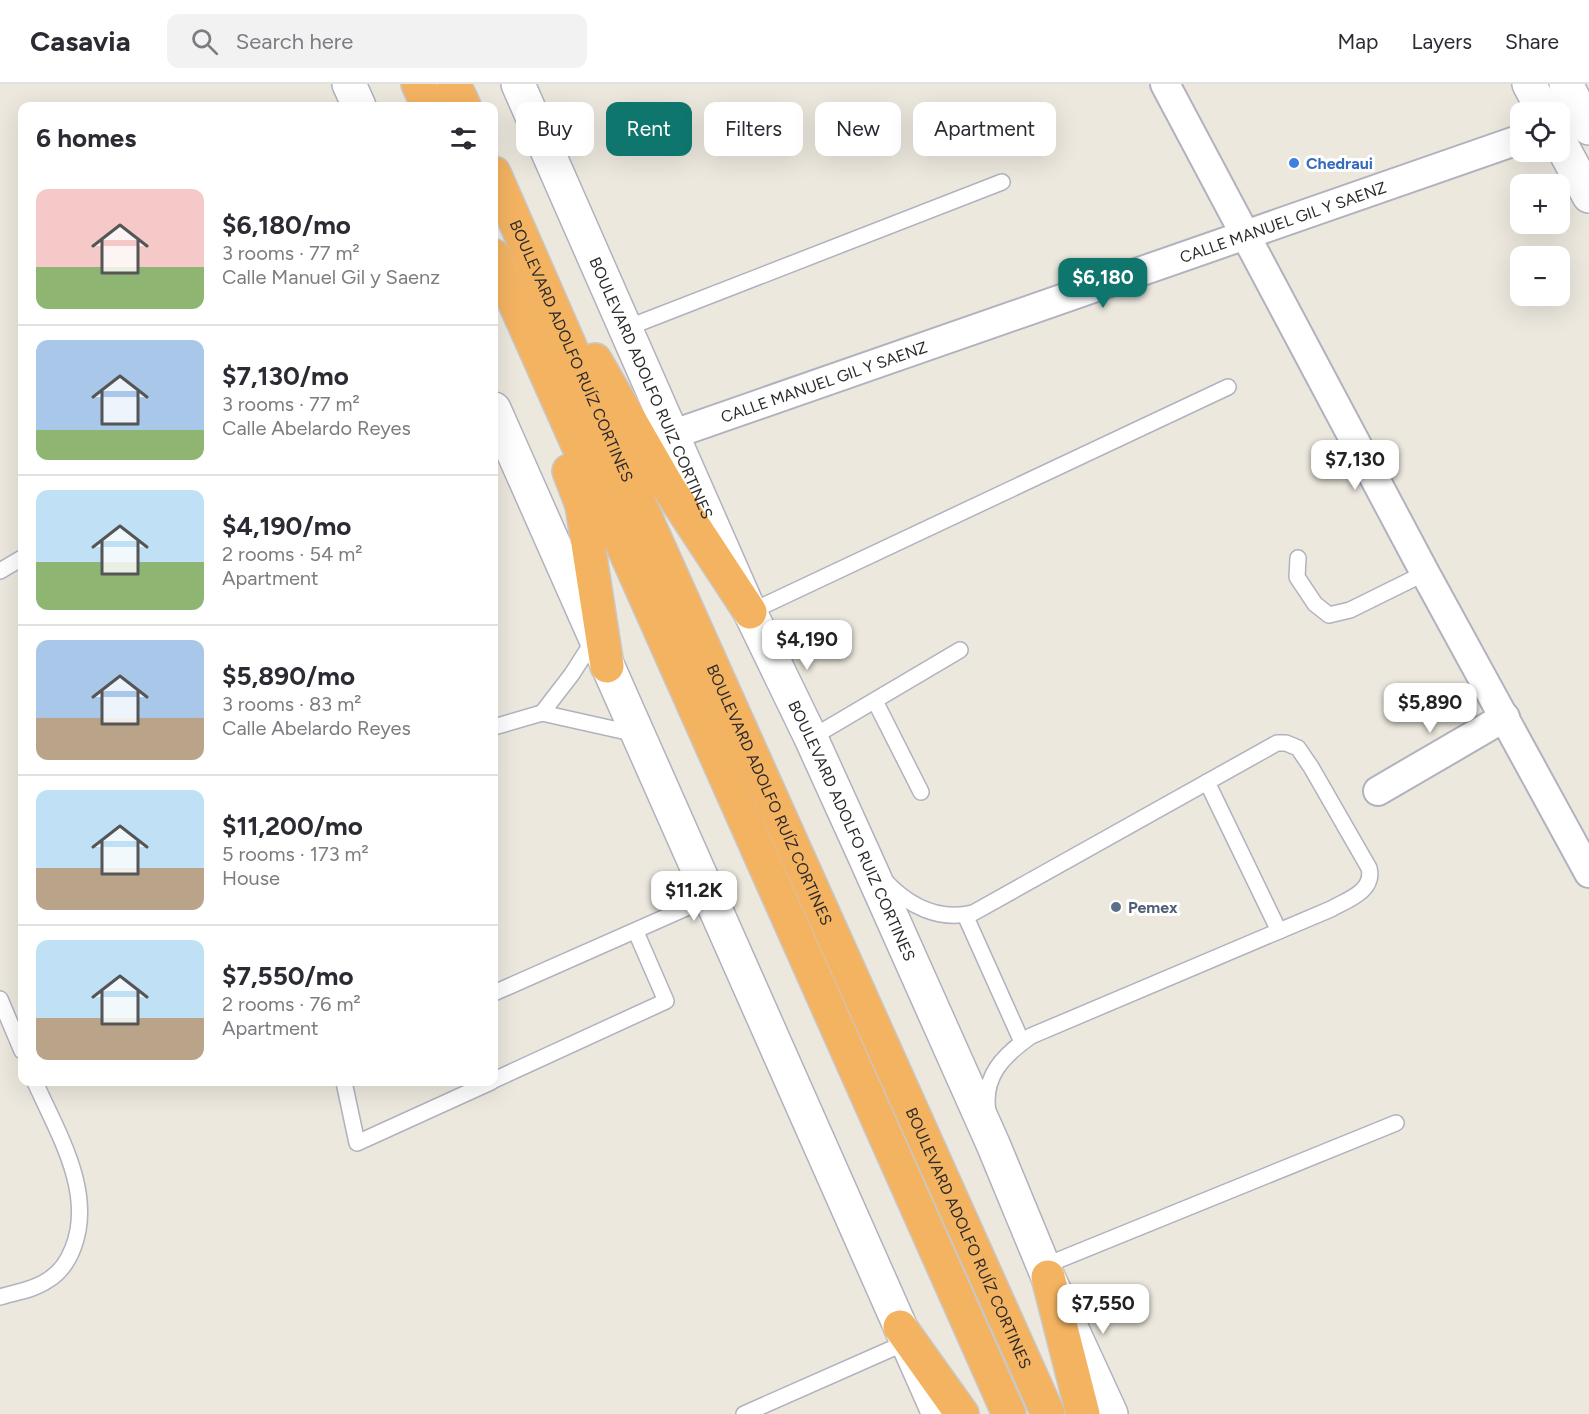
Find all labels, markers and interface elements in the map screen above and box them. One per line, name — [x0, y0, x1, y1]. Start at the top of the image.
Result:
search box — [167, 14, 587, 68]
text: Casavia — [30, 24, 131, 58]
icon: search — [188, 25, 221, 58]
text: Search here — [236, 28, 353, 55]
text: Map — [1338, 29, 1378, 54]
text: Layers — [1411, 29, 1472, 54]
text: Share — [1505, 29, 1559, 54]
chip: Buy — [516, 102, 594, 156]
chip: Rent — [606, 102, 692, 156]
chip: Filters — [704, 102, 803, 156]
chip: New — [815, 102, 901, 156]
chip: Apartment — [913, 102, 1056, 156]
map controls — [1510, 102, 1570, 306]
button: locate — [1510, 102, 1570, 162]
text: 6 homes — [36, 122, 136, 154]
icon: filters — [447, 122, 480, 155]
place label: Chedraui — [1306, 154, 1373, 173]
marker: Chedraui — [1287, 156, 1301, 170]
button: + — [1510, 174, 1570, 234]
street label: CALLE MANUEL GIL Y SAENZ — [1177, 177, 1389, 267]
text: $6,180/mo — [222, 209, 351, 241]
icon: home — [84, 213, 156, 285]
street label: BOULEVARD ADOLFO RUÍZ CORTINES — [506, 217, 638, 485]
text: 3 rooms · 77 m² — [222, 241, 360, 265]
button: − — [1510, 246, 1570, 306]
street label: BOULEVARD ADOLFO RUIZ CORTINES — [586, 254, 717, 522]
pin: $6,180 — [1054, 258, 1152, 309]
text: Calle Manuel Gil y Saenz — [222, 265, 440, 289]
text: $6,180 — [1072, 265, 1134, 289]
street label: CALLE MANUEL GIL Y SAENZ — [718, 337, 930, 426]
text: $7,130/mo — [222, 360, 349, 392]
icon: home — [84, 364, 156, 436]
text: 3 rooms · 77 m² — [222, 392, 360, 416]
text: Calle Abelardo Reyes — [222, 416, 411, 440]
pin: $7,130 — [1306, 440, 1404, 491]
text: $7,130 — [1325, 447, 1385, 471]
text: $4,190/mo — [222, 510, 351, 542]
icon: home — [84, 514, 156, 586]
text: 2 rooms · 54 m² — [222, 542, 362, 566]
text: Apartment — [222, 566, 319, 590]
pin: $4,190 — [758, 620, 856, 671]
text: $4,190 — [776, 627, 838, 651]
text: $5,890/mo — [222, 660, 355, 692]
street label: BOULEVARD ADOLFO RUÍZ CORTINES — [703, 661, 837, 928]
icon: home — [84, 664, 156, 736]
pin: $5,890 — [1381, 683, 1479, 734]
text: $5,890 — [1398, 690, 1462, 714]
text: 3 rooms · 83 m² — [222, 692, 361, 716]
street label: BOULEVARD ADOLFO RUIZ CORTINES — [785, 697, 920, 964]
text: Calle Abelardo Reyes — [222, 716, 411, 740]
text: $11,200/mo — [222, 810, 363, 842]
icon: home — [84, 814, 156, 886]
text: 5 rooms · 173 m² — [222, 842, 369, 866]
text: House — [222, 866, 280, 890]
pin: $11.2K — [645, 871, 743, 922]
text: $11.2K — [665, 878, 723, 902]
place label: Pemex — [1128, 898, 1178, 917]
marker: Pemex — [1109, 900, 1123, 914]
text: $7,550/mo — [222, 960, 354, 992]
icon: home — [84, 964, 156, 1036]
text: 2 rooms · 76 m² — [222, 992, 361, 1016]
text: Apartment — [222, 1016, 319, 1040]
street label: BOULEVARD ADOLFO RUÍZ CORTINES — [902, 1104, 1036, 1371]
pin: $7,550 — [1054, 1284, 1152, 1335]
text: $7,550 — [1071, 1291, 1135, 1315]

